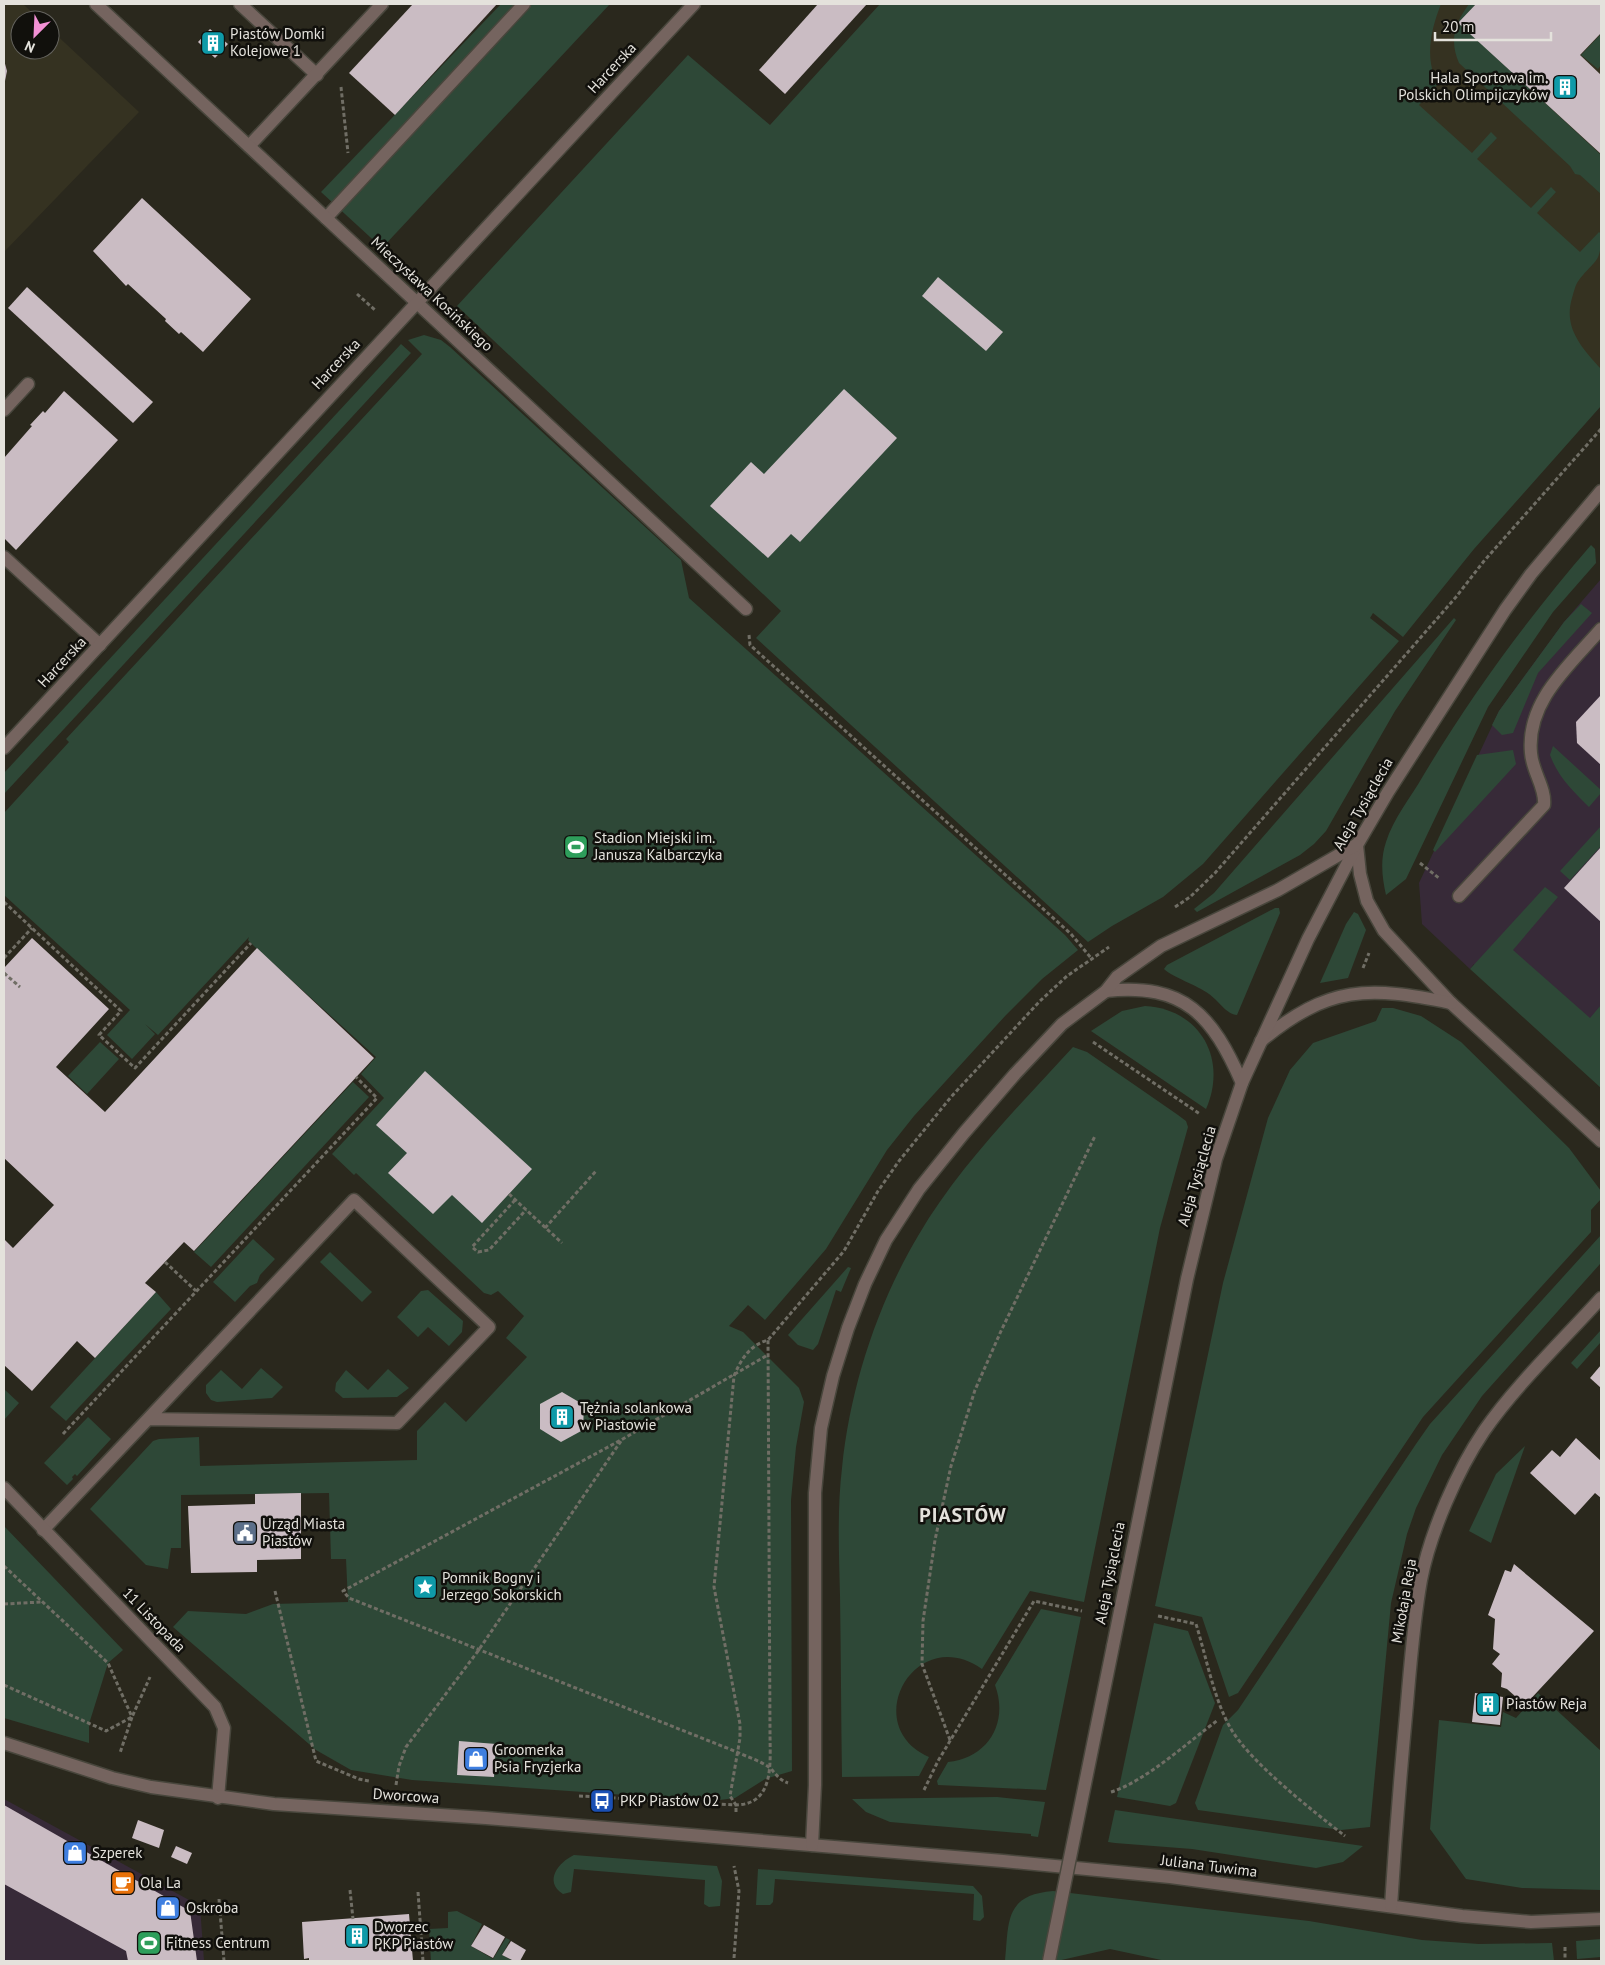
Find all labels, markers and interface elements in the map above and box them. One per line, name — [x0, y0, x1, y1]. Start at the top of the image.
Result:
north arrow — [10, 10, 60, 60]
scale bar — [1435, 10, 1551, 42]
text: 20 m — [1442, 17, 1475, 36]
place label: Piastów Domki Kolejowe 1 — [230, 24, 325, 60]
building icon: Piastów Domki Kolejowe 1 — [200, 30, 226, 56]
text: N — [22, 37, 38, 57]
street label: Harcerska — [583, 38, 640, 97]
place label: Hala Sportowa im. Polskich Olimpijczyków — [1398, 68, 1548, 104]
building icon: Hala Sportowa im. Polskich Olimpijczyków — [1552, 74, 1578, 100]
street label: Mieczysława Kosińskiego — [367, 232, 497, 355]
street label: Harcerska — [307, 334, 364, 393]
street label: Harcerska — [33, 632, 90, 691]
street label: Aleja Tysiąclecia — [1328, 754, 1397, 853]
place label: Stadion Miejski im. Janusza Kalbarczyka — [593, 828, 722, 864]
sports icon: Stadion Miejski im. Janusza Kalbarczyka — [563, 834, 589, 860]
street label: Aleja Tysiąclecia — [1173, 1123, 1220, 1228]
place label: Tężnia solankowa w Piastowie — [580, 1398, 692, 1434]
building icon: Tężnia solankowa w Piastowie — [549, 1404, 575, 1430]
district label: PIASTÓW — [919, 1502, 1007, 1528]
place label: Urząd Miasta Piastów — [262, 1514, 345, 1550]
public building icon: Urząd Miasta Piastów — [232, 1520, 258, 1546]
street label: Aleja Tysiąclecia — [1090, 1520, 1129, 1626]
street label: Mikołaja Reja — [1387, 1557, 1420, 1645]
place label: Pomnik Bogny i Jerzego Sokorskich — [441, 1568, 562, 1604]
place icon: Pomnik Bogny i Jerzego Sokorskich — [412, 1574, 438, 1600]
street label: 11 Listopada — [119, 1583, 190, 1656]
building icon: Piastów Reja — [1475, 1691, 1501, 1717]
place label: Piastów Reja — [1506, 1694, 1587, 1713]
place label: Groomerka Psia Fryzjerka — [494, 1740, 581, 1776]
shop icon: Groomerka Psia Fryzjerka — [463, 1746, 489, 1772]
street label: Dworcowa — [372, 1784, 440, 1807]
bus stop icon: PKP Piastów 02 — [589, 1788, 615, 1814]
place label: PKP Piastów 02 — [620, 1791, 719, 1810]
shop icon: Szperek — [62, 1840, 88, 1866]
place label: Szperek — [92, 1843, 143, 1862]
street label: Juliana Tuwima — [1159, 1850, 1258, 1881]
cafe icon: Ola La — [110, 1870, 136, 1896]
place label: Ola La — [140, 1873, 181, 1892]
shop icon: Oskroba — [155, 1895, 181, 1921]
place label: Oskroba — [186, 1898, 238, 1917]
place label: Dworzec PKP Piastów — [374, 1917, 453, 1953]
building icon: Dworzec PKP Piastów — [344, 1923, 370, 1949]
sports icon: Fitness Centrum — [136, 1930, 162, 1956]
place label: Fitness Centrum — [166, 1933, 270, 1952]

